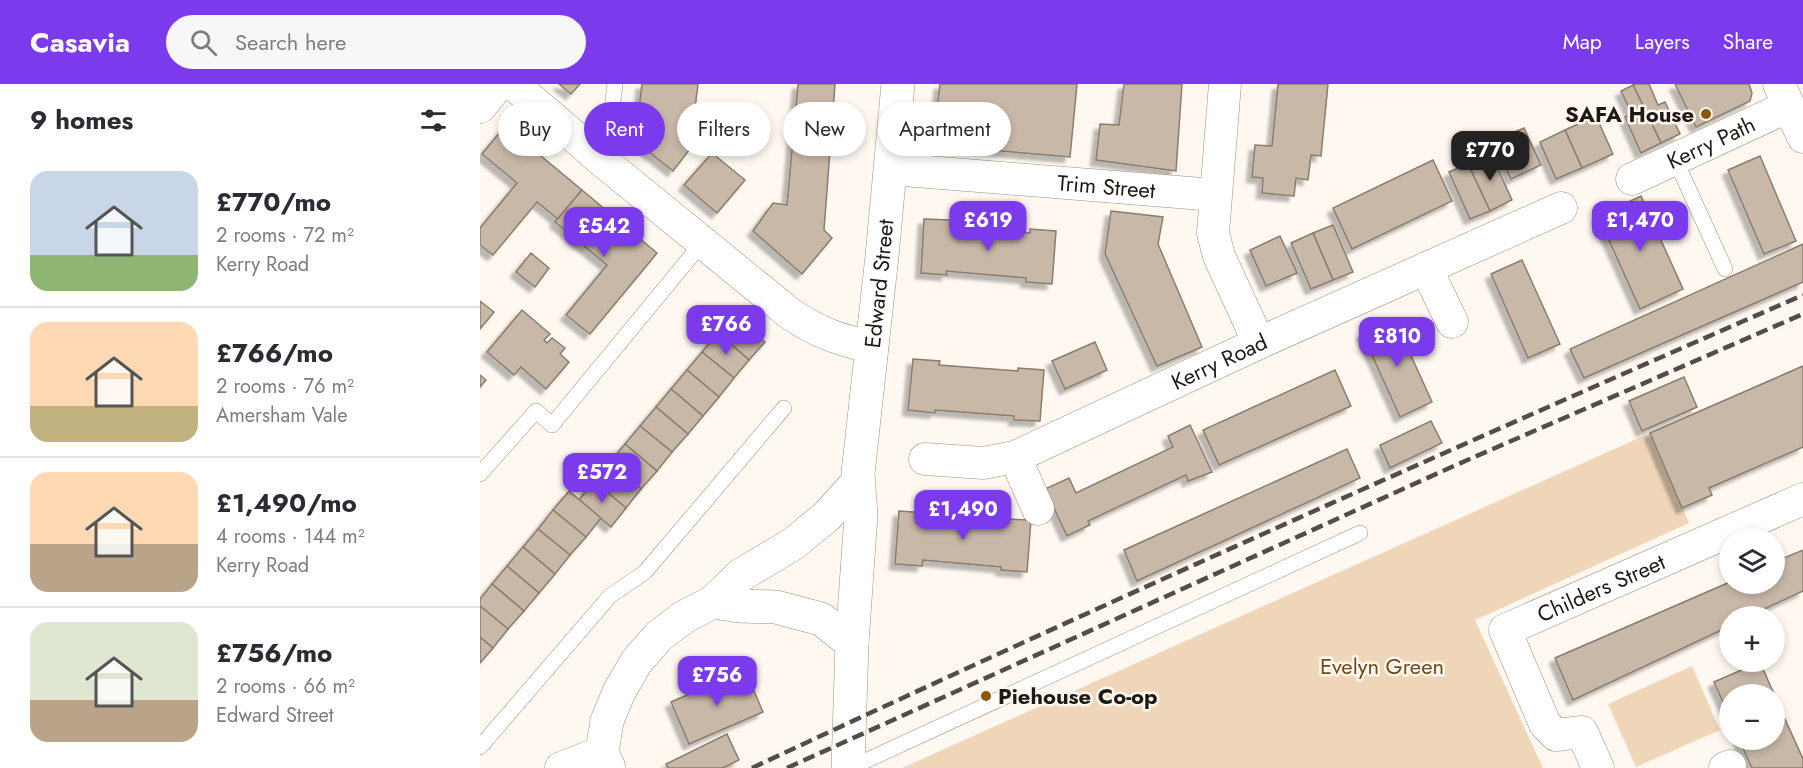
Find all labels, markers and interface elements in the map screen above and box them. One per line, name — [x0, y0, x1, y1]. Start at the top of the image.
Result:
search box — [166, 15, 586, 69]
text: Casavia — [30, 22, 130, 63]
icon: search — [187, 26, 220, 59]
text: Search here — [235, 26, 346, 58]
text: Map — [1563, 27, 1602, 57]
text: Layers — [1635, 27, 1690, 57]
text: Share — [1723, 27, 1773, 57]
place label: SAFA House — [1565, 98, 1694, 130]
text: 9 homes — [30, 101, 133, 139]
chip: Buy — [498, 102, 572, 156]
chip: Rent — [584, 102, 665, 156]
chip: Filters — [677, 102, 771, 156]
chip: New — [783, 102, 866, 156]
chip: Apartment — [878, 102, 1011, 156]
icon: filters — [417, 104, 450, 137]
marker: SAFA House — [1699, 107, 1713, 121]
street label: Kerry Path — [1662, 108, 1760, 177]
pin: £770 — [1454, 131, 1526, 182]
text: £770 — [1465, 136, 1515, 165]
street label: Trim Street — [1056, 166, 1157, 206]
text: £770/mo — [216, 183, 331, 221]
icon: home — [78, 195, 150, 267]
pin: £619 — [952, 201, 1024, 252]
pin: £1,470 — [1591, 201, 1689, 252]
text: £619 — [963, 206, 1013, 235]
text: £1,470 — [1606, 206, 1674, 235]
pin: £542 — [568, 207, 640, 258]
text: £542 — [578, 212, 630, 241]
street label: Edward Street — [856, 217, 901, 350]
text: 2 rooms · 72 m² — [216, 221, 354, 250]
text: Kerry Road — [216, 250, 309, 279]
pin: £766 — [690, 305, 762, 356]
text: £766 — [700, 310, 752, 339]
pin: £810 — [1361, 317, 1433, 368]
text: £810 — [1373, 322, 1421, 351]
street label: Kerry Road — [1166, 325, 1272, 398]
text: £766/mo — [216, 334, 333, 372]
icon: home — [78, 346, 150, 418]
text: 2 rooms · 76 m² — [216, 372, 354, 401]
text: Amersham Vale — [216, 401, 347, 430]
pin: £572 — [566, 453, 638, 504]
text: £572 — [577, 458, 627, 487]
text: £1,490/mo — [216, 484, 357, 522]
pin: £1,490 — [914, 490, 1012, 541]
text: £1,490 — [928, 495, 998, 524]
icon: home — [78, 496, 150, 568]
text: 4 rooms · 144 m² — [216, 522, 365, 551]
map controls — [1719, 528, 1785, 750]
button: layers — [1719, 528, 1785, 594]
street label: Childers Street — [1532, 545, 1671, 630]
text: Kerry Road — [216, 551, 309, 580]
button: + — [1719, 606, 1785, 672]
text: £756/mo — [216, 634, 332, 672]
icon: home — [78, 646, 150, 718]
park label: Evelyn Green — [1320, 650, 1444, 682]
pin: £756 — [681, 656, 753, 707]
text: £756 — [692, 661, 742, 690]
text: 2 rooms · 66 m² — [216, 672, 355, 701]
place label: Piehouse Co-op — [998, 680, 1158, 712]
button: − — [1719, 684, 1785, 750]
marker: Piehouse Co-op — [979, 689, 993, 703]
text: Edward Street — [216, 701, 334, 730]

